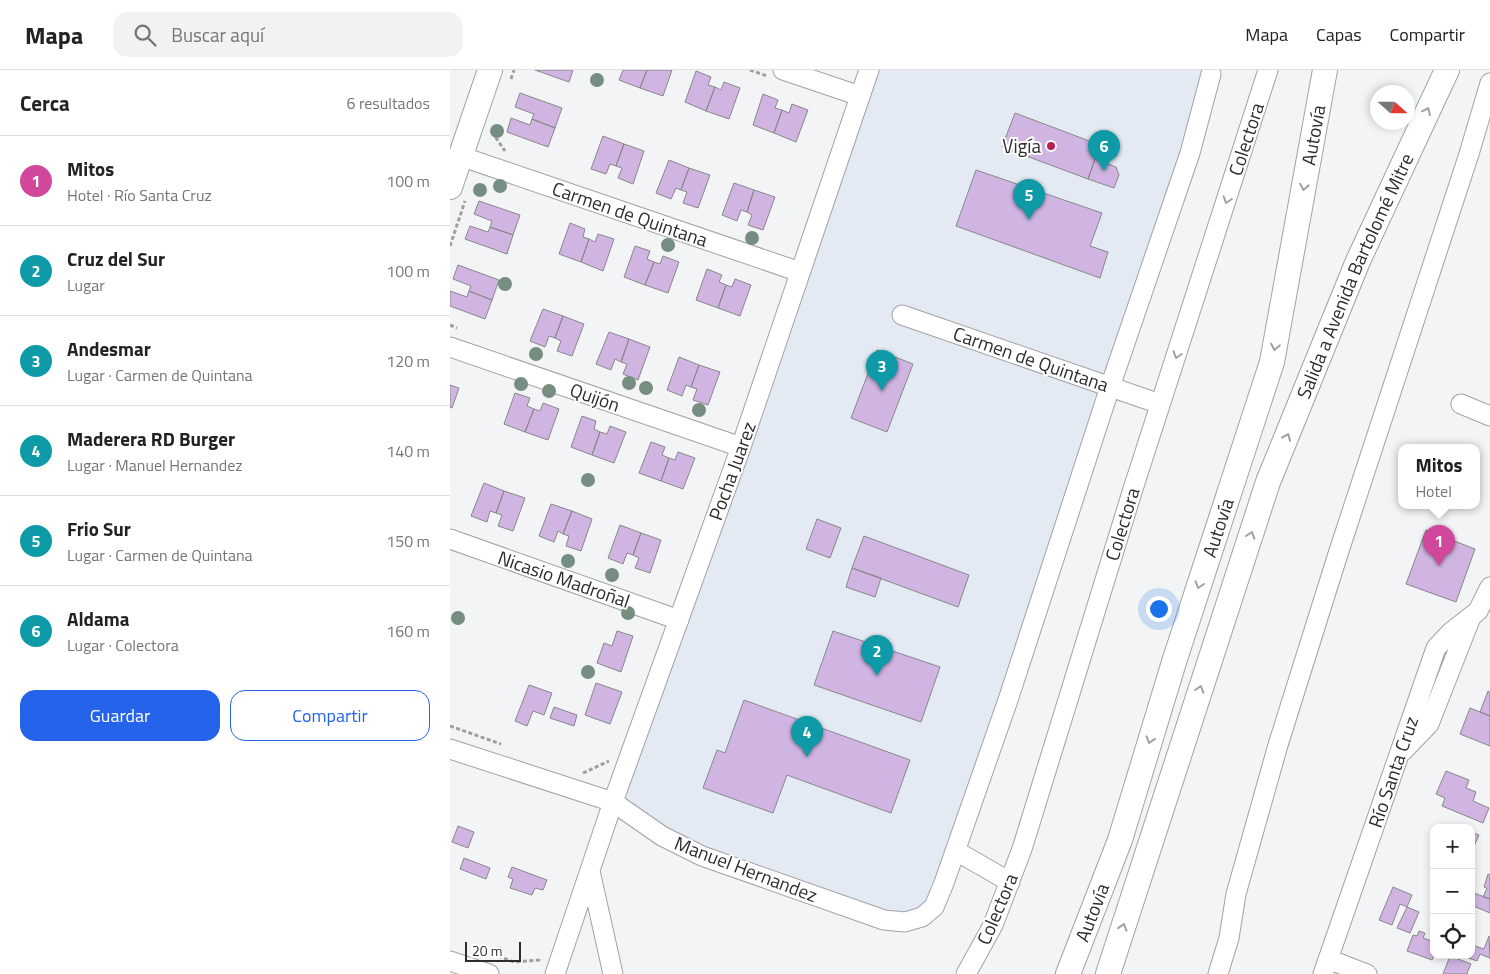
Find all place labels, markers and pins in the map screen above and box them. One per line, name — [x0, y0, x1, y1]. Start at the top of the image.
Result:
pin: 6 — [1088, 130, 1120, 171]
place label: Vigía — [1002, 131, 1041, 160]
marker: Vigía — [1045, 140, 1057, 152]
pin: 5 — [1013, 179, 1045, 220]
pin: 3 — [866, 350, 898, 391]
pin: 1 — [1423, 525, 1455, 566]
pin: 2 — [861, 635, 893, 676]
pin: 4 — [791, 716, 823, 757]

